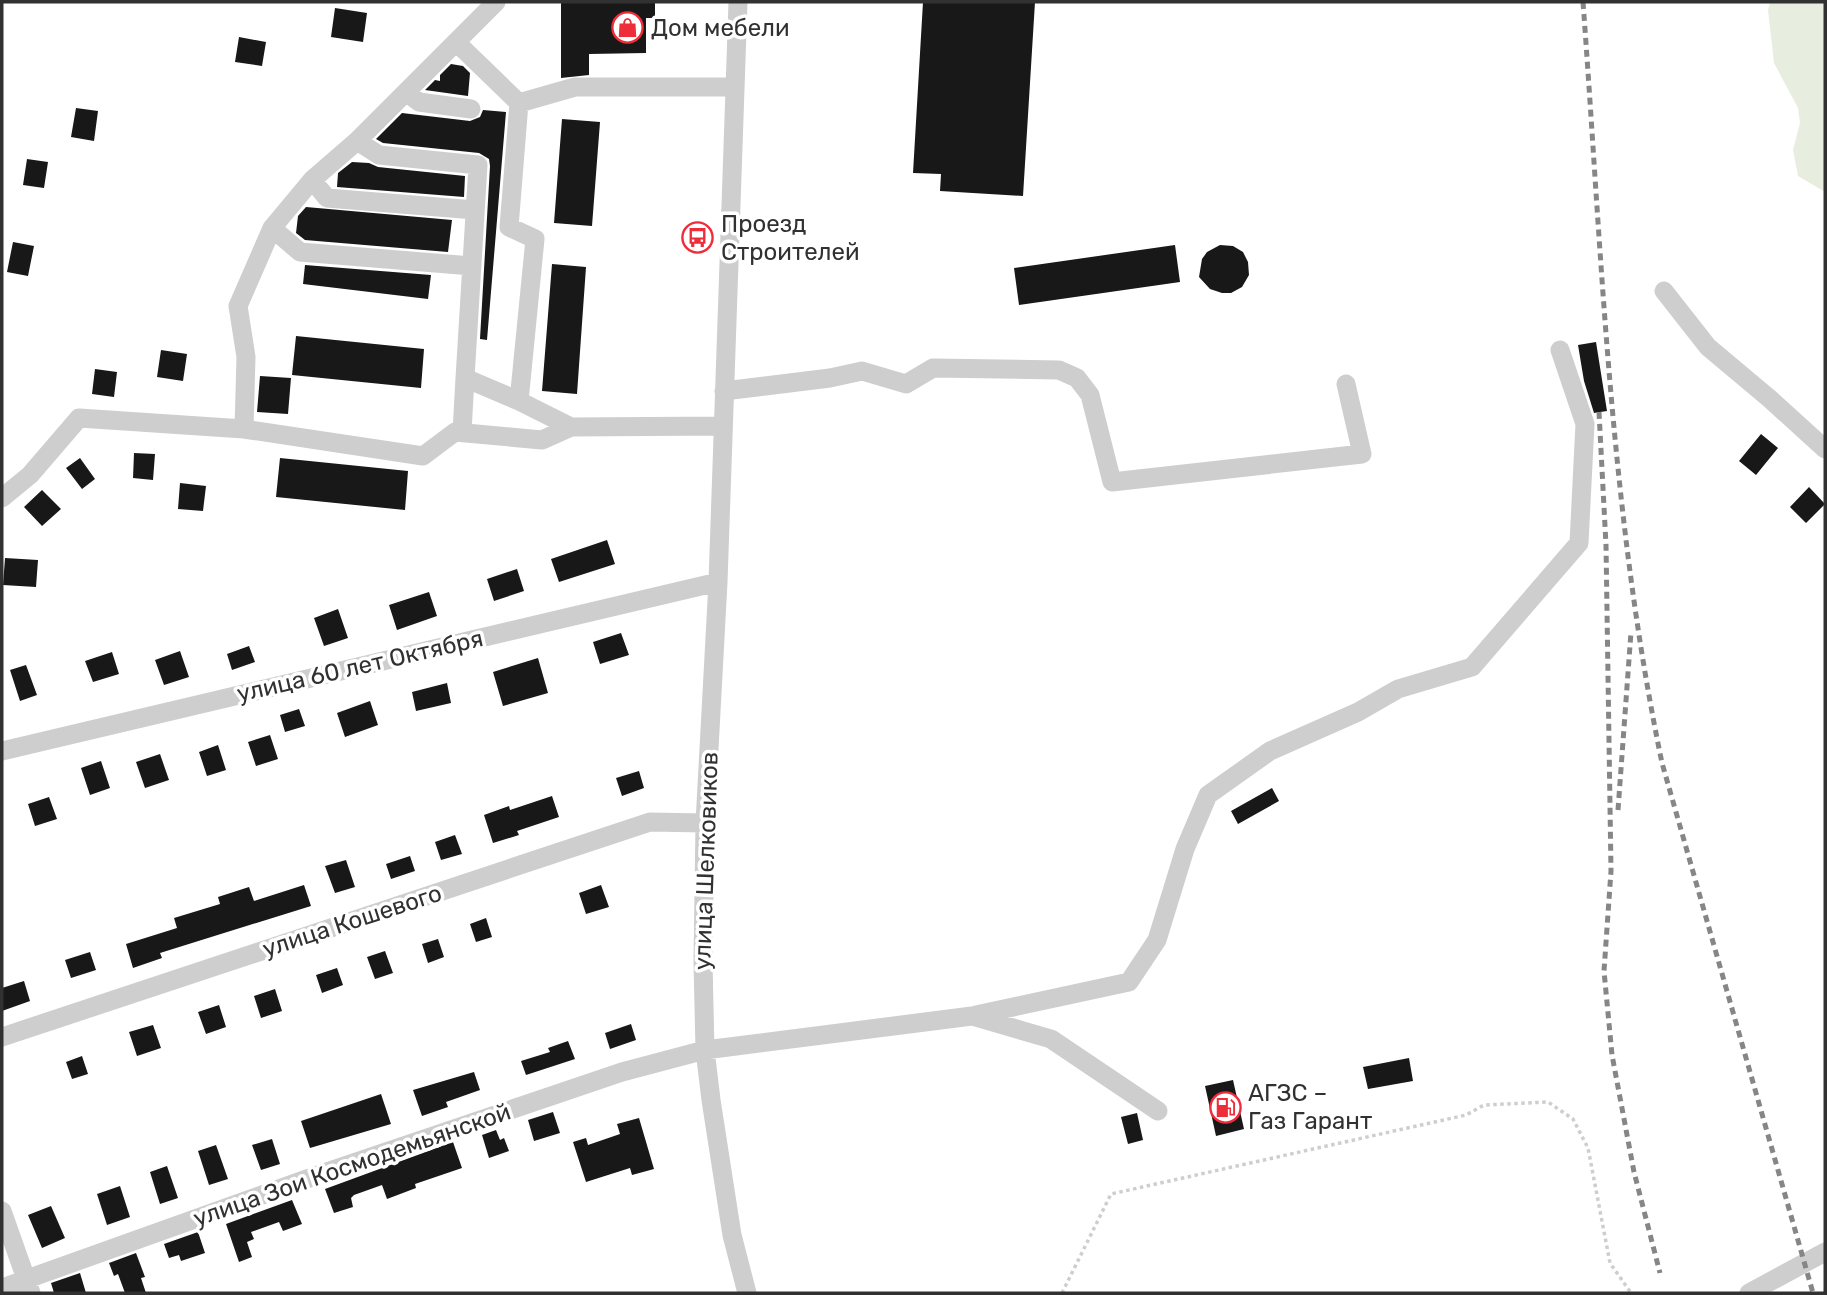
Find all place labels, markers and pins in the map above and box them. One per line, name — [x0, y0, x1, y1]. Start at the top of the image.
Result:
shop icon: Дом мебели — [611, 11, 645, 45]
place label: Дом мебели — [651, 14, 790, 42]
place label: Проезд Строителей — [721, 210, 860, 266]
bus stop icon: Проезд Строителей — [681, 221, 715, 255]
place label: АГЗС – Газ Гарант — [1248, 1079, 1372, 1135]
fuel station icon: АГЗС – Газ Гарант — [1208, 1090, 1242, 1124]

